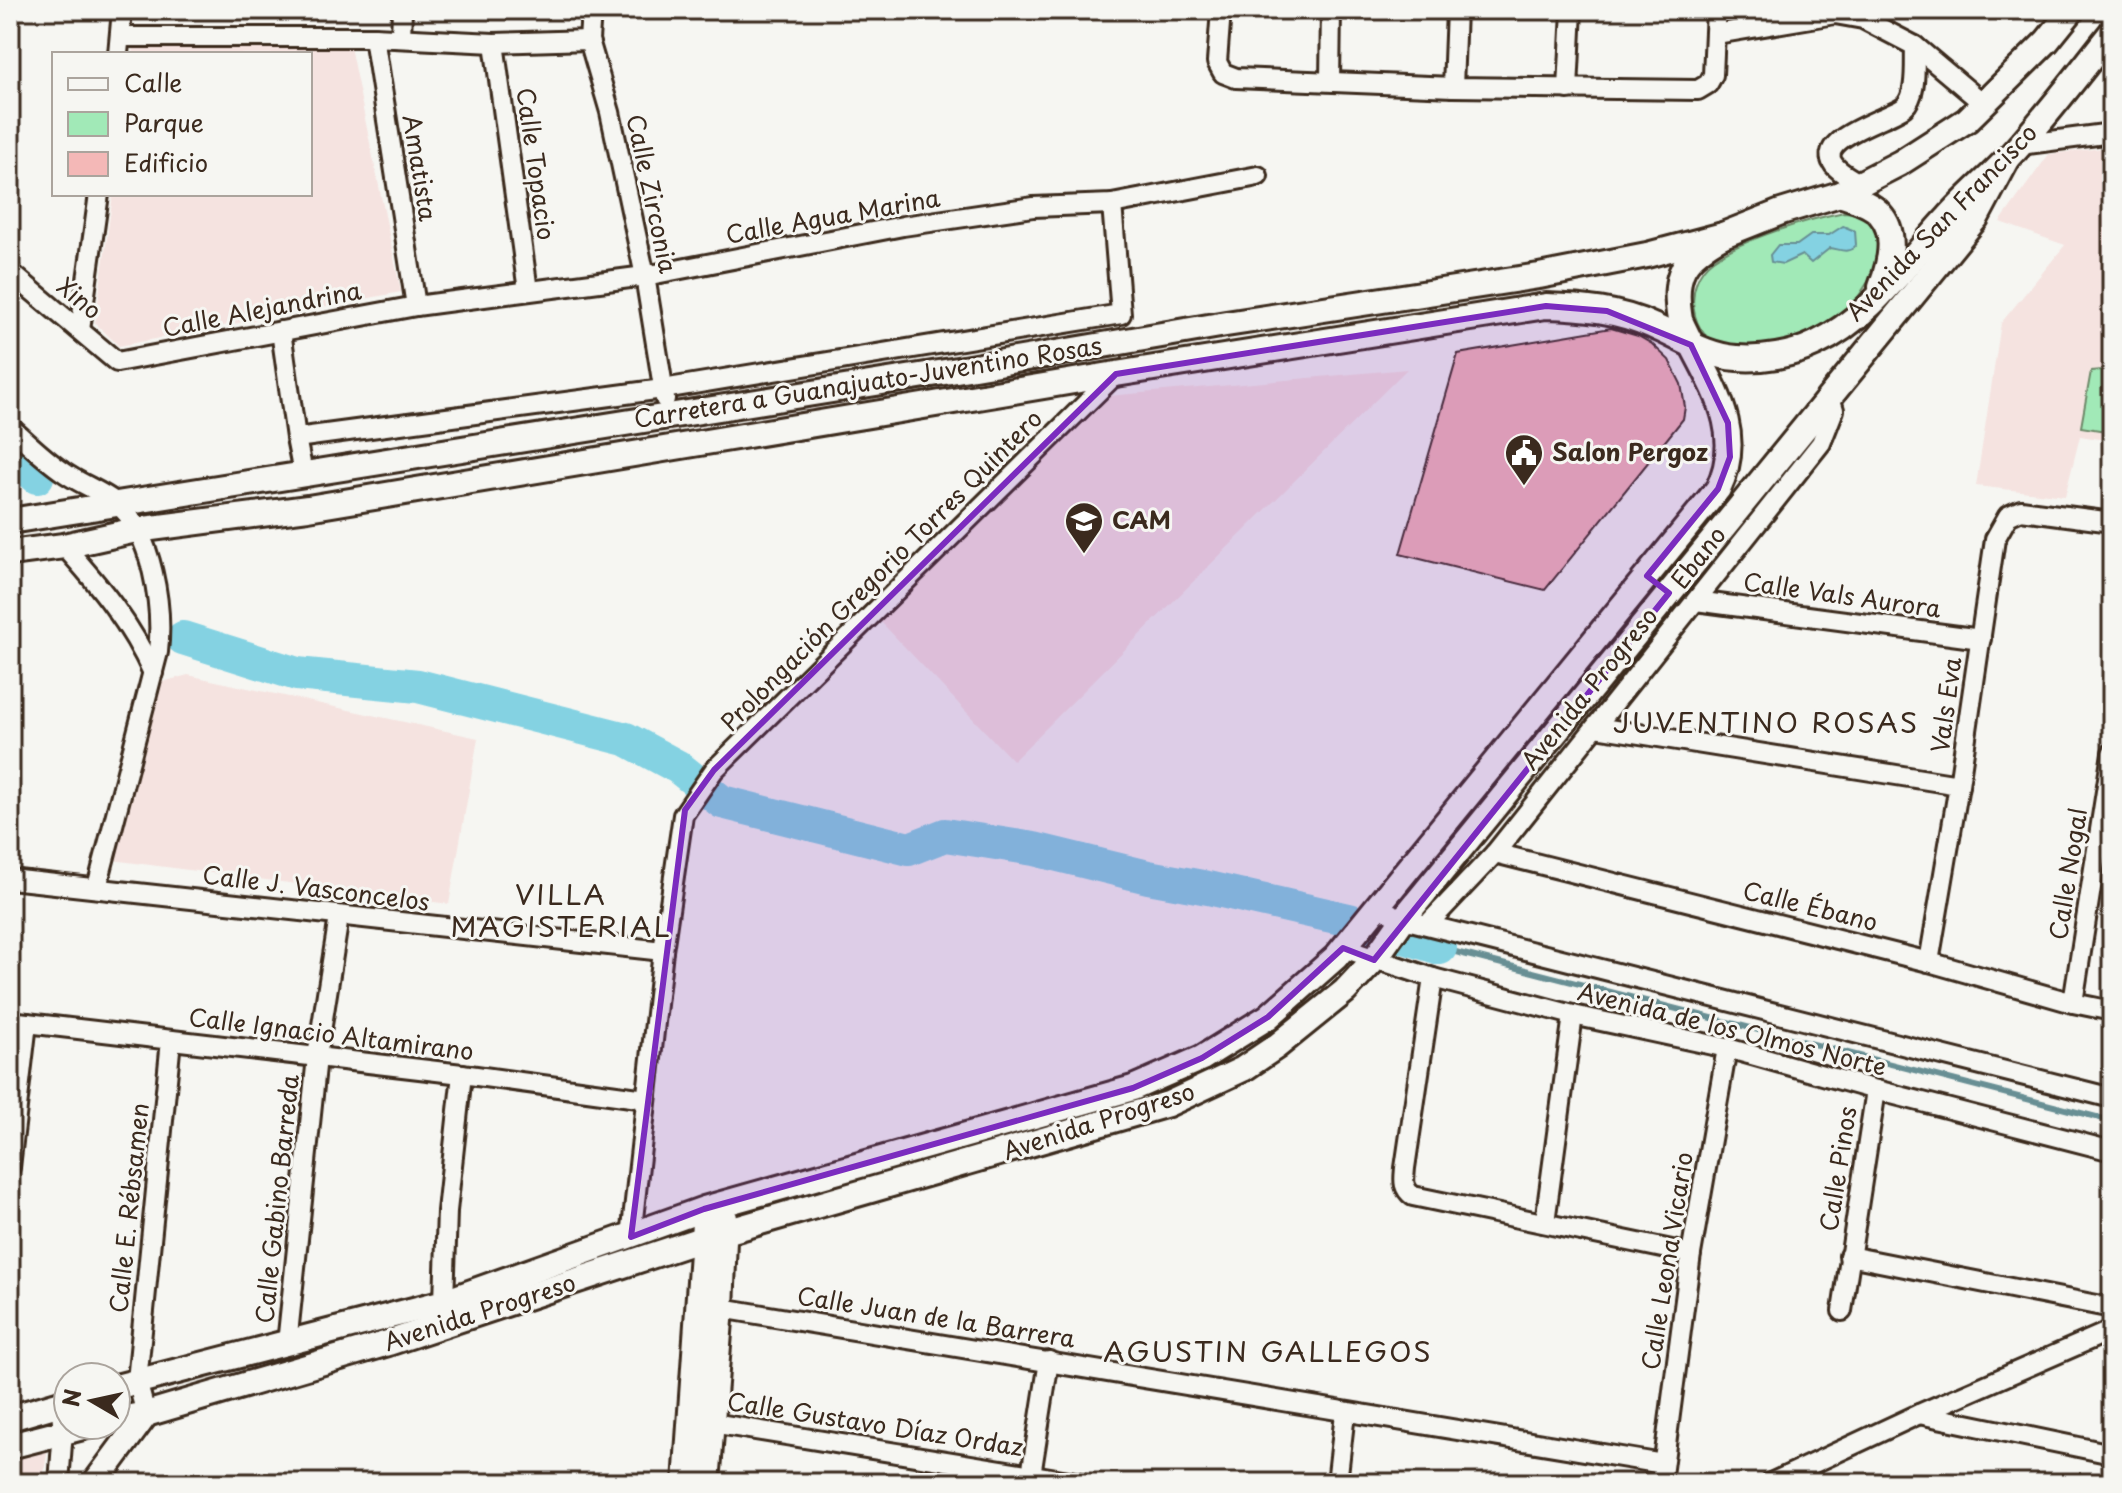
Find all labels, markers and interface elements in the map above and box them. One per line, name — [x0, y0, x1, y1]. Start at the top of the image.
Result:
legend — [52, 52, 312, 196]
text: Calle — [124, 64, 182, 100]
street label: Calle Topacio — [508, 85, 565, 242]
text: Parque — [124, 104, 204, 140]
street label: Calle Zirconia — [619, 111, 687, 277]
street label: Amatista — [395, 112, 447, 224]
street label: Avenida San Francisco — [1837, 115, 2045, 328]
text: Edificio — [124, 144, 208, 180]
street label: Calle Agua Marina — [723, 178, 943, 252]
street label: Xino — [50, 268, 111, 327]
street label: Calle Alejandrina — [159, 271, 364, 345]
street label: Carretera a Guanajuato-Juventino Rosas — [631, 326, 1104, 436]
street label: Prolongación Gregorio Torres Quintero — [712, 401, 1050, 739]
public building icon: Salon Pergoz — [1503, 432, 1545, 487]
place label: Salon Pergoz — [1552, 433, 1708, 469]
school or university icon: CAM — [1063, 500, 1105, 555]
place label: CAM — [1112, 501, 1171, 537]
street label: Ebano — [1661, 518, 1733, 596]
street label: Calle Vals Aurora — [1741, 562, 1944, 626]
street label: Avenida Progreso — [1512, 599, 1665, 777]
street label: Vals Eva — [1920, 654, 1970, 755]
district label: JUVENTINO ROSAS — [1613, 700, 1919, 743]
street label: Calle Nogal — [2039, 805, 2095, 942]
street label: Calle J. Vasconcelos — [201, 855, 432, 919]
street label: Calle Ébano — [1739, 871, 1882, 939]
district label: VILLA MAGISTERIAL — [450, 872, 672, 947]
street label: Avenida de los Olmos Norte — [1574, 972, 1891, 1084]
street label: Calle Ignacio Altamirano — [187, 998, 476, 1068]
street label: Calle Gabino Barreda — [245, 1072, 307, 1325]
street label: Avenida Progreso — [998, 1072, 1199, 1168]
street label: Calle E. Rébsamen — [99, 1101, 157, 1315]
street label: Calle Pinos — [1809, 1104, 1865, 1234]
street label: Calle Leona Vicario — [1631, 1149, 1701, 1372]
street label: Avenida Progreso — [379, 1263, 580, 1359]
street label: Calle Juan de la Barrera — [795, 1276, 1078, 1356]
district label: AGUSTIN GALLEGOS — [1103, 1329, 1433, 1372]
north arrow — [52, 1361, 132, 1441]
street label: Calle Gustavo Díaz Ordaz — [725, 1382, 1026, 1464]
text: N — [53, 1386, 88, 1409]

